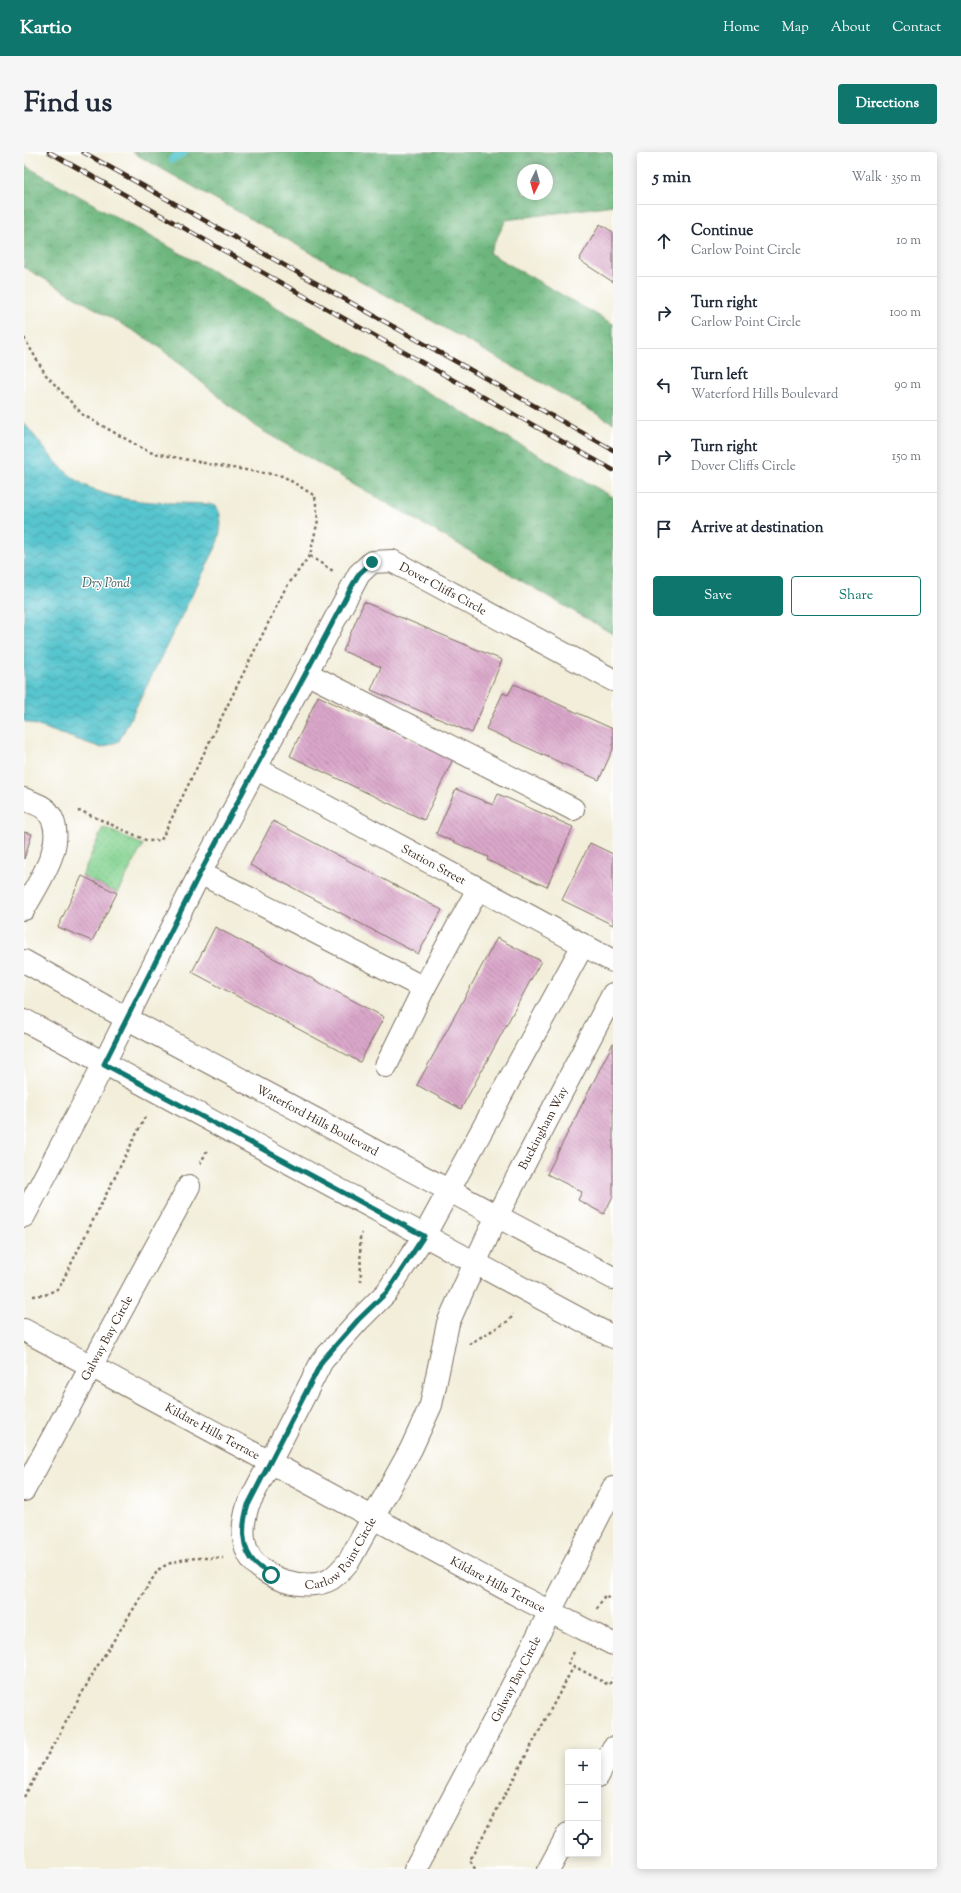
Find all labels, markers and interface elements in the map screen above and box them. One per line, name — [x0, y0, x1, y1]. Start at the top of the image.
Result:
text: Kartio — [20, 15, 72, 42]
text: Home — [723, 18, 760, 38]
text: Map — [782, 18, 809, 38]
text: About — [831, 18, 870, 38]
text: Contact — [892, 18, 941, 38]
text: Find us — [24, 84, 112, 124]
button: Directions — [838, 84, 937, 124]
north arrow — [517, 164, 553, 200]
text: 5 min — [653, 166, 691, 190]
text: Walk · 350 m — [852, 169, 921, 187]
text: Continue — [691, 221, 753, 242]
icon: ahead — [653, 230, 675, 252]
text: 10 m — [896, 232, 921, 250]
text: Carlow Point Circle — [691, 242, 801, 260]
text: Turn right — [691, 293, 757, 314]
icon: right — [653, 302, 675, 324]
text: 100 m — [889, 304, 921, 322]
text: Carlow Point Circle — [691, 314, 801, 332]
text: Turn left — [691, 365, 748, 386]
icon: left — [653, 374, 675, 396]
text: 90 m — [894, 376, 921, 394]
text: Waterford Hills Boulevard — [691, 386, 838, 404]
text: Turn right — [691, 437, 757, 458]
icon: right — [653, 446, 675, 468]
text: 150 m — [892, 448, 921, 466]
text: Dover Cliffs Circle — [691, 458, 796, 476]
icon: arrive — [653, 518, 675, 540]
text: Arrive at destination — [691, 518, 824, 539]
route end — [363, 553, 381, 571]
street label: Dover Cliffs Circle — [396, 559, 490, 621]
water label: Dry Pond — [82, 575, 130, 593]
button: Save — [653, 576, 783, 616]
button: Share — [791, 576, 921, 616]
street label: Station Street — [398, 840, 469, 890]
street label: Waterford Hills Boulevard — [253, 1081, 382, 1161]
street label: Buckingham Way — [515, 1084, 573, 1173]
street label: Galway Bay Circle — [77, 1292, 138, 1384]
street label: Kildare Hills Terrace — [161, 1399, 263, 1465]
street label: Carlow Point Circle — [304, 1514, 382, 1595]
street label: Kildare Hills Terrace — [447, 1553, 549, 1618]
route start — [262, 1566, 280, 1584]
street label: Galway Bay Circle — [487, 1633, 546, 1726]
map controls — [565, 1749, 601, 1857]
button: + — [565, 1749, 601, 1785]
button: − — [565, 1785, 601, 1821]
button: locate — [565, 1821, 601, 1857]

